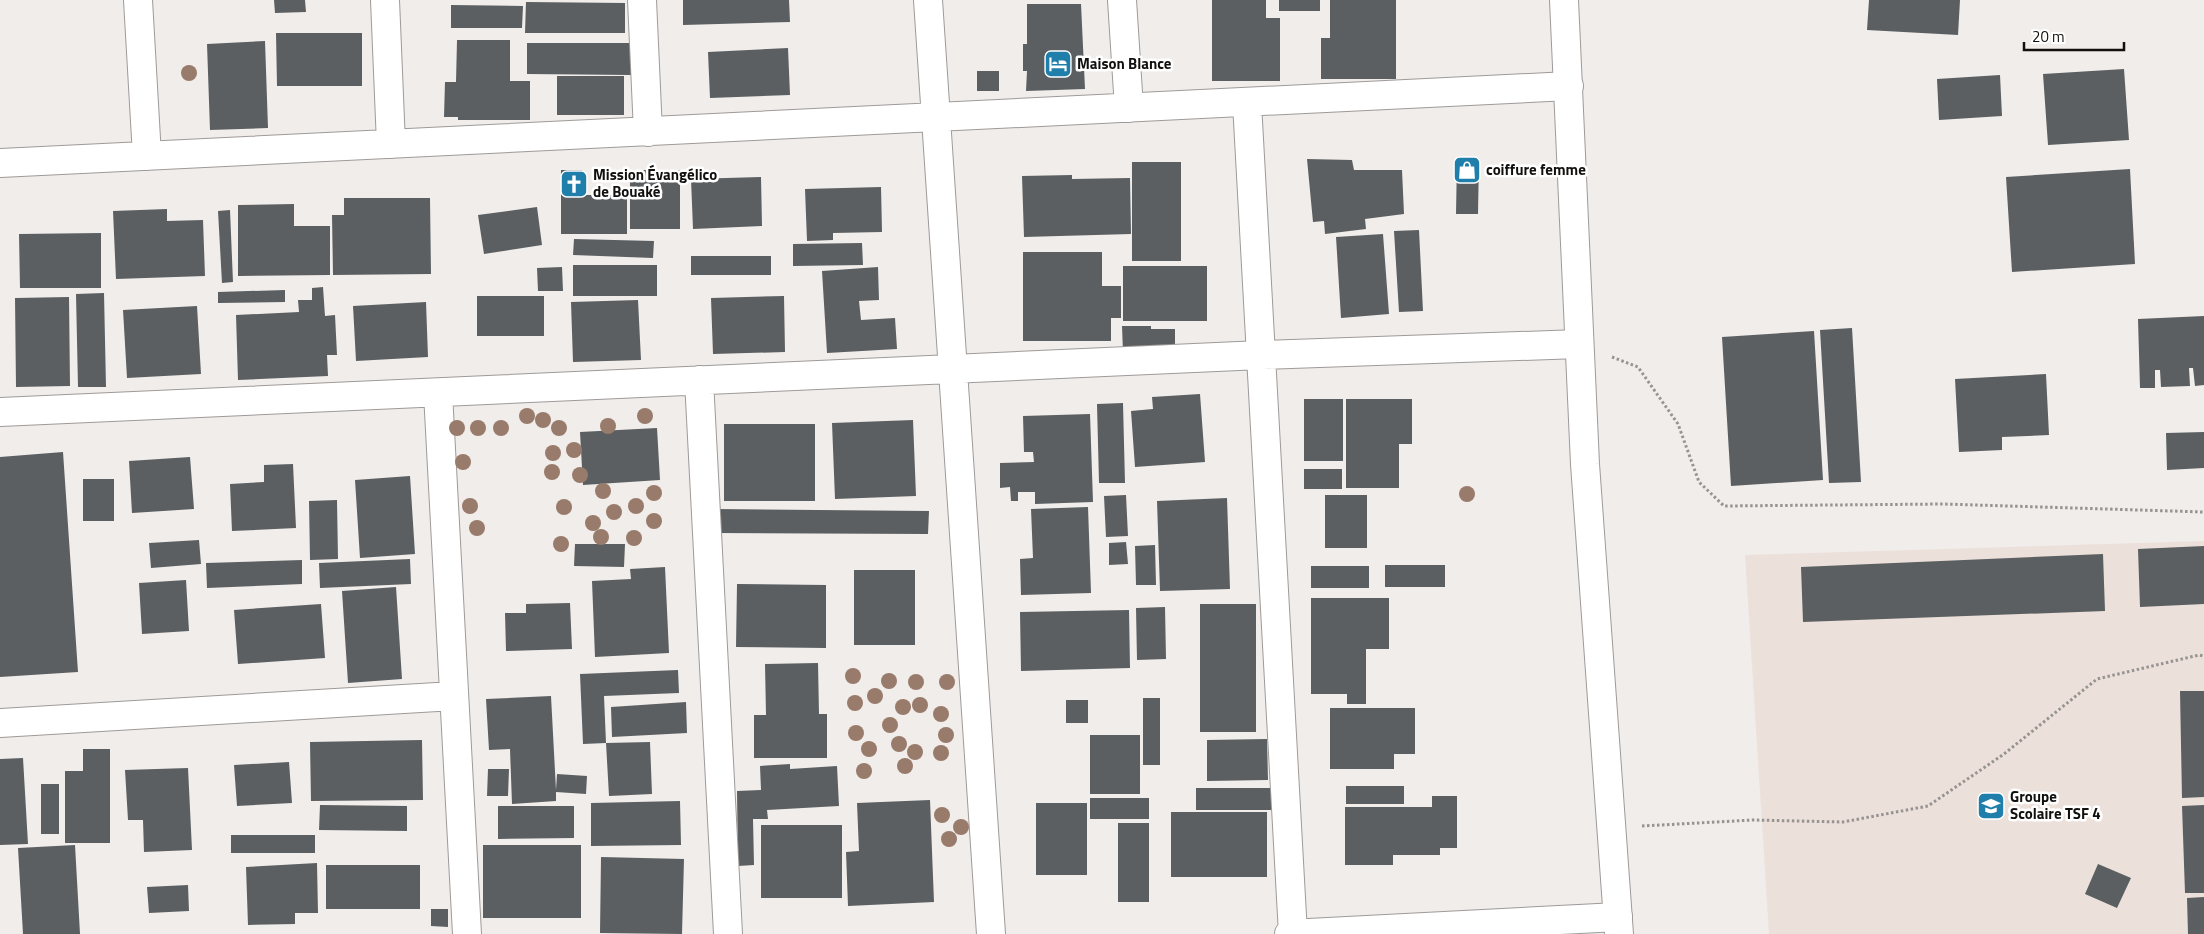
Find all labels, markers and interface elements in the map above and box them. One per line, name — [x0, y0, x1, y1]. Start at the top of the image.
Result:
scale bar — [2024, 20, 2124, 52]
text: 20 m — [2032, 25, 2065, 48]
hotel icon: Maison Blance — [1043, 49, 1073, 79]
place label: Maison Blance — [1077, 52, 1172, 75]
shop icon: coiffure femme — [1452, 155, 1482, 185]
place label: coiffure femme — [1486, 158, 1586, 181]
place label: Mission Évangélico de Bouaké — [593, 163, 717, 203]
church icon: Mission Évangélico de Bouaké — [559, 169, 589, 199]
place label: Groupe Scolaire TSF 4 — [2010, 785, 2101, 825]
school or university icon: Groupe Scolaire TSF 4 — [1976, 791, 2006, 821]

